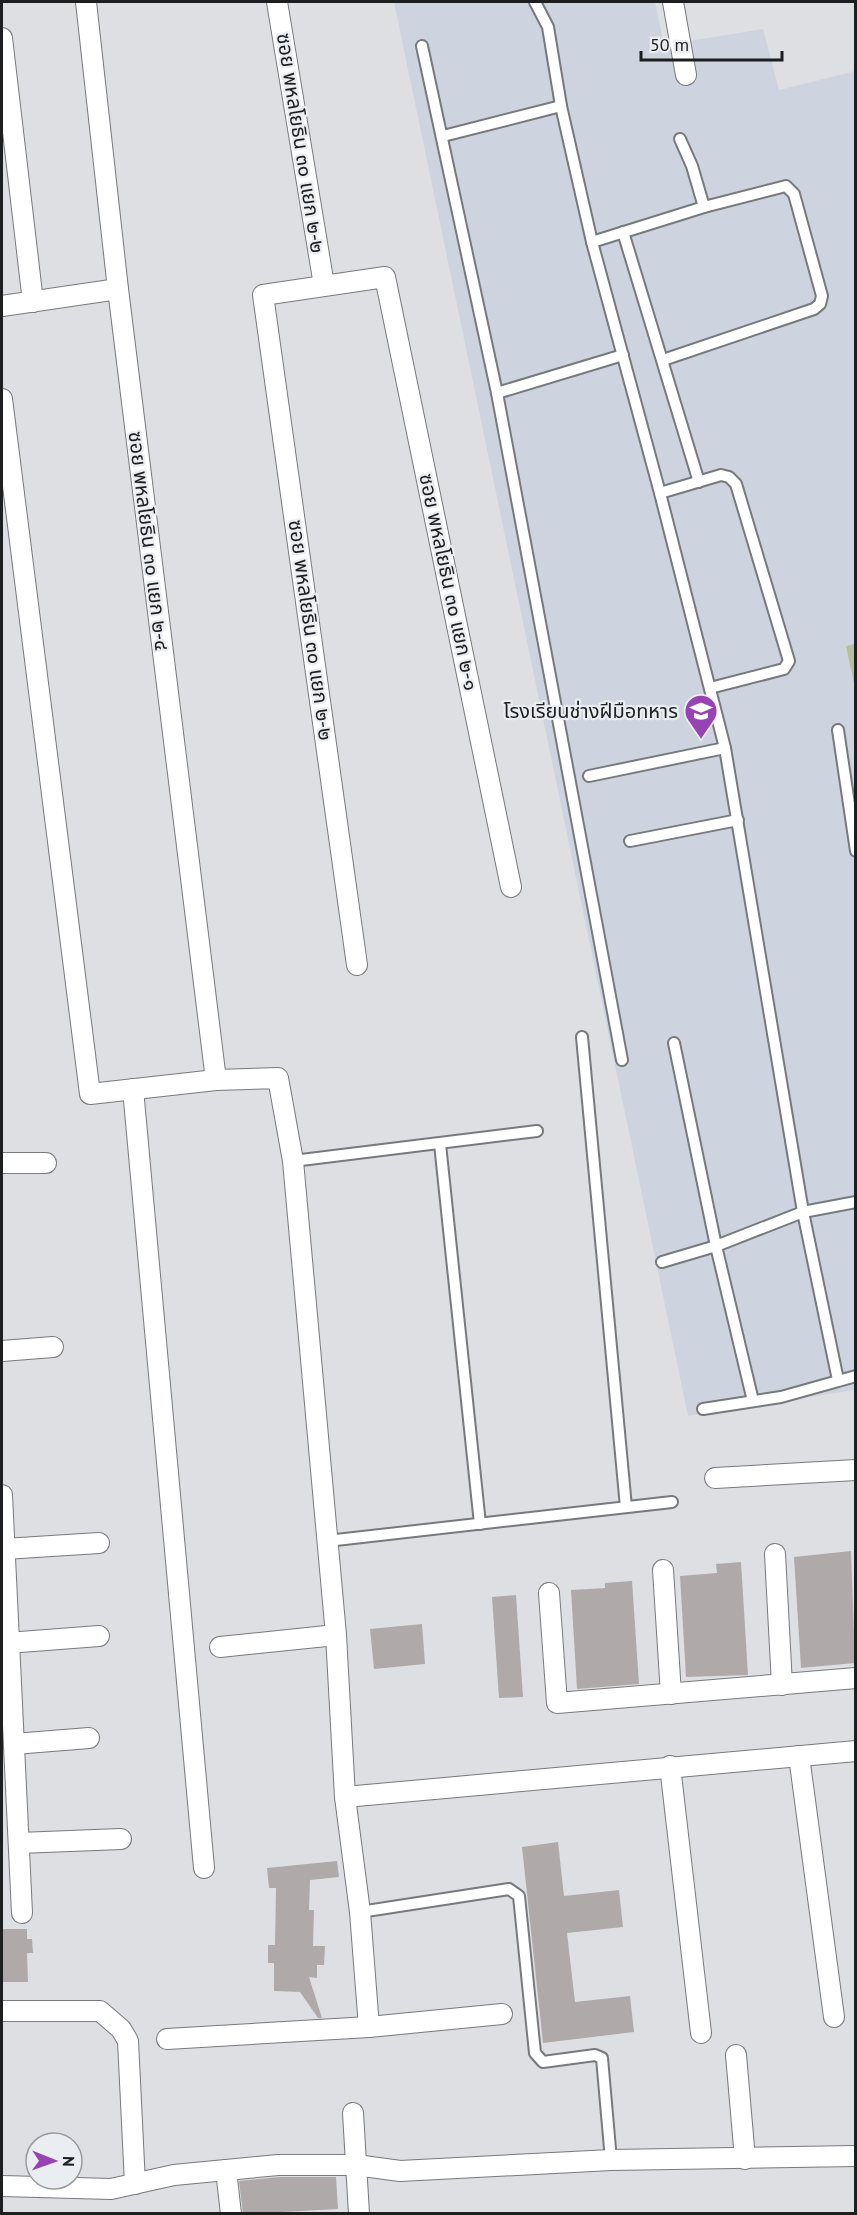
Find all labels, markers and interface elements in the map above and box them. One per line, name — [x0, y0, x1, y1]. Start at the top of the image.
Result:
scale bar — [641, 24, 782, 62]
street label: ซอย พหลโยธิน ๓๐ แยก ๒-๒ — [271, 31, 331, 255]
text: 50 m — [650, 33, 689, 56]
street label: ซอย พหลโยธิน ๓๐ แยก ๒-๔ — [123, 430, 175, 652]
street label: ซอย พหลโยธิน ๓๐ แยก ๒-๑ — [413, 471, 485, 693]
street label: ซอย พหลโยธิน ๓๐ แยก ๒-๒ — [283, 518, 339, 742]
school or university icon: โรงเรียนช่างฝีมือทหาร — [683, 693, 719, 740]
place label: โรงเรียนช่างฝีมือทหาร — [503, 698, 678, 724]
north arrow — [24, 2131, 84, 2191]
text: N — [59, 2156, 79, 2167]

